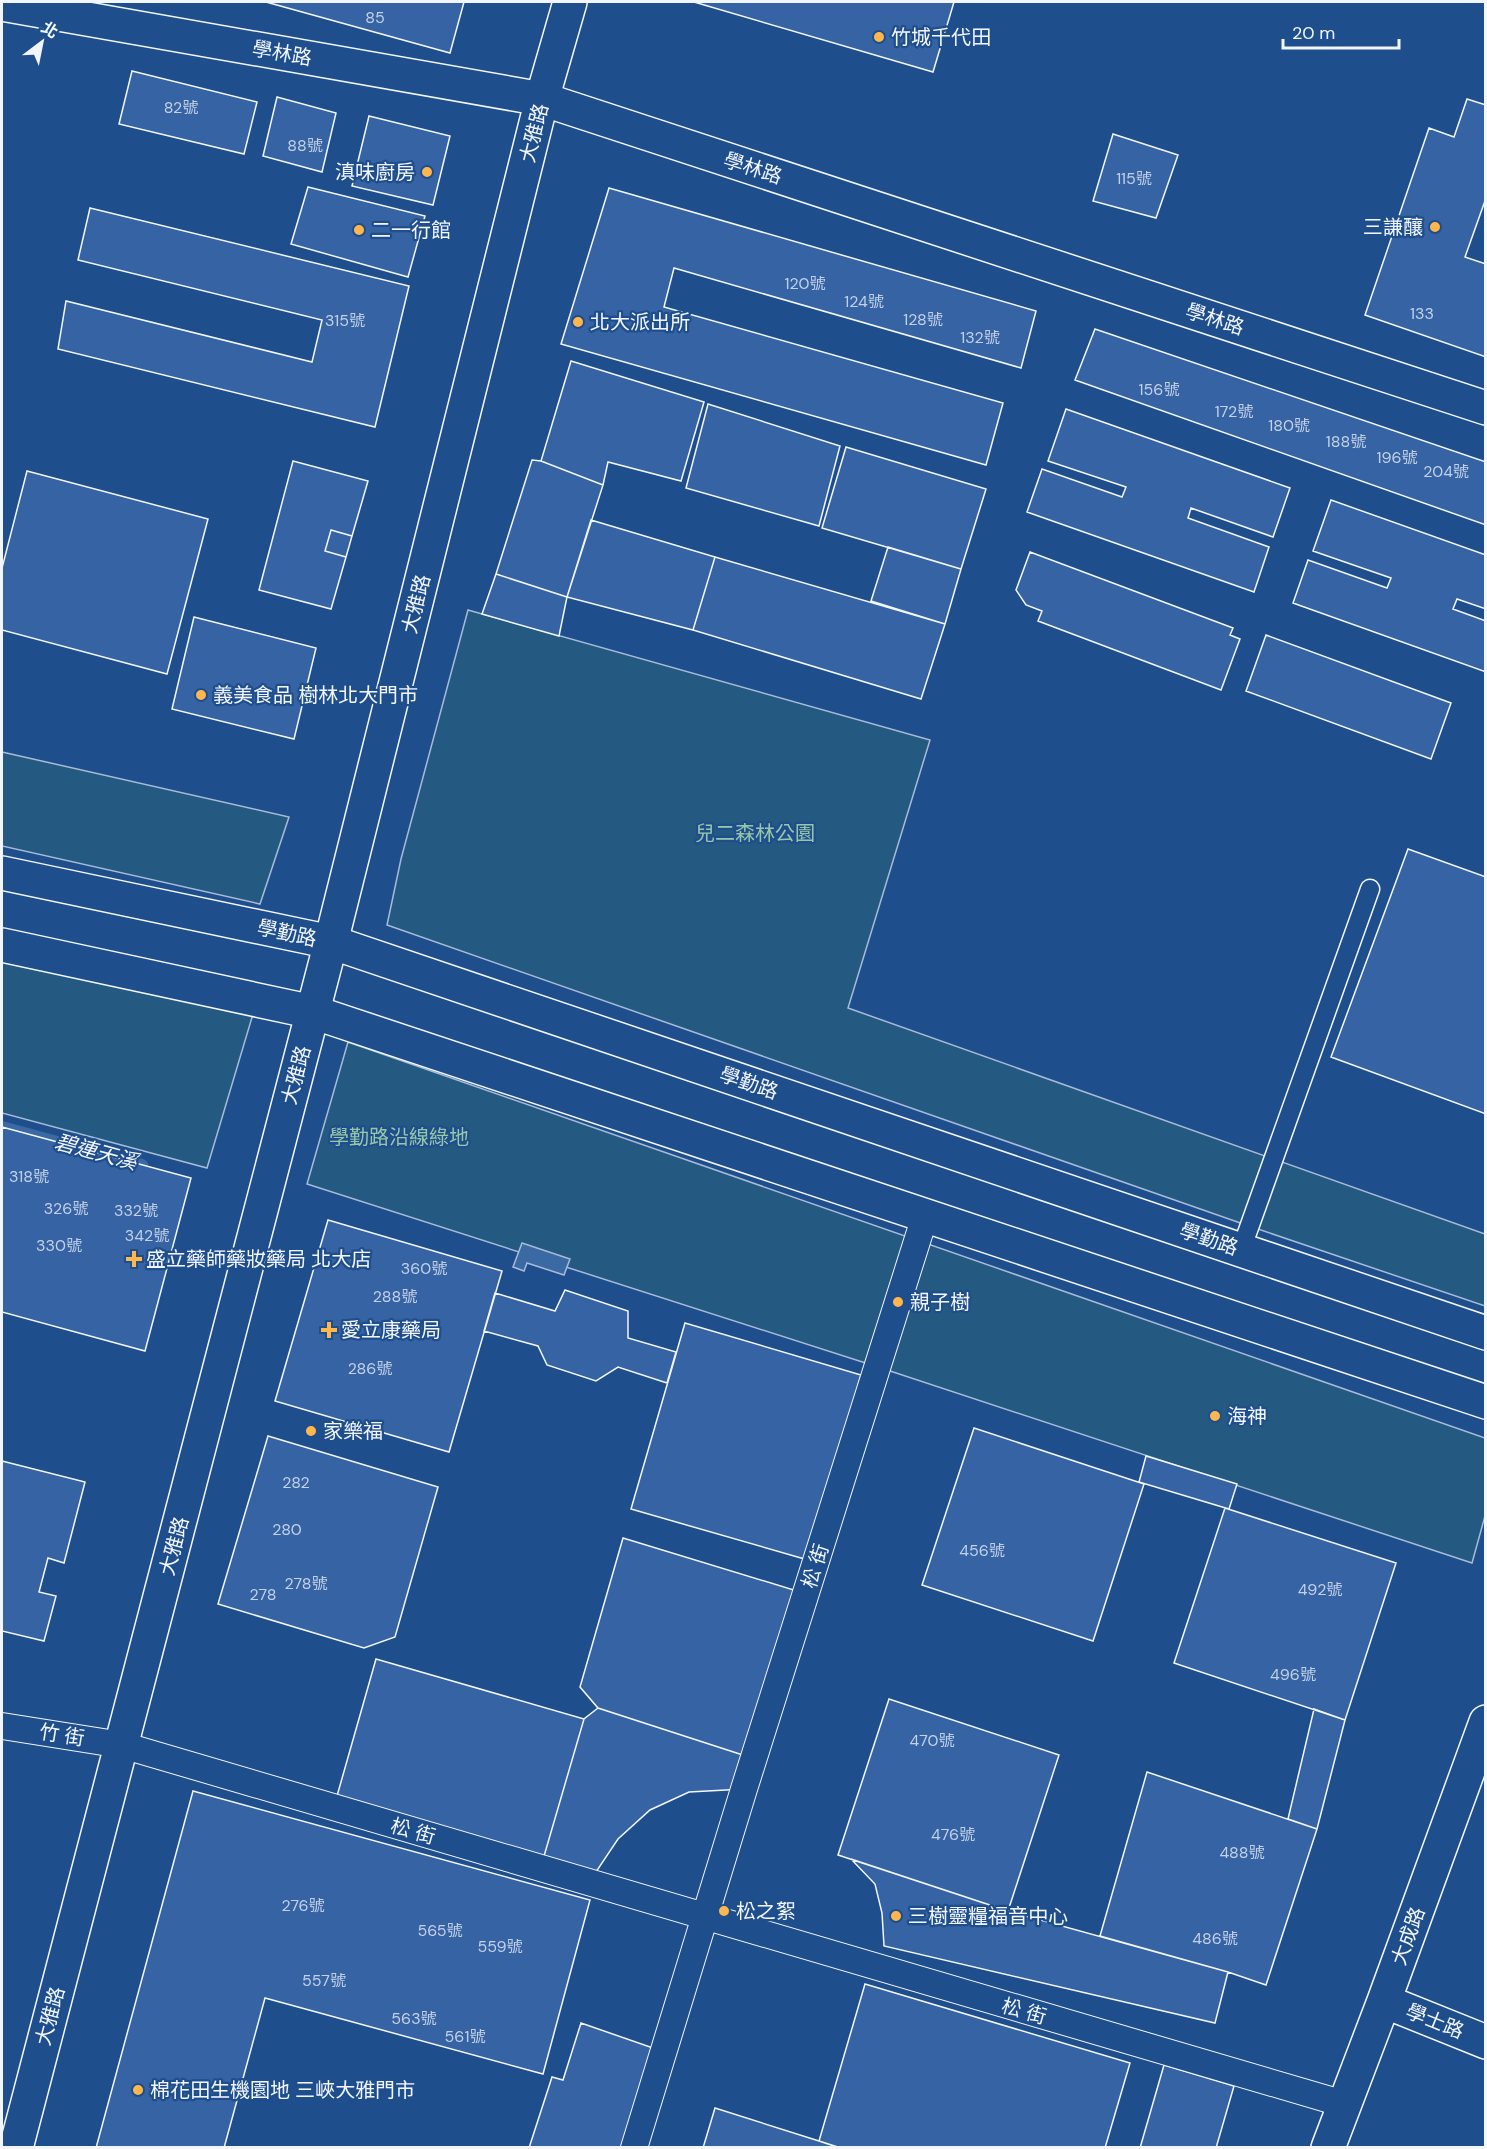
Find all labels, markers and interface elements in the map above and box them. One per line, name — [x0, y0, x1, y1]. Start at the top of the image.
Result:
house number: 85 — [365, 7, 385, 28]
north arrow — [12, 12, 72, 72]
scale bar — [1283, 12, 1398, 50]
text: 北 — [37, 17, 62, 43]
text: 20 m — [1292, 21, 1335, 45]
place label: 竹城千代田 — [891, 24, 991, 50]
marker: 竹城千代田 — [872, 30, 886, 44]
street label: 學林路 — [250, 35, 314, 71]
house number: 82號 — [164, 97, 198, 118]
street label: 大雅路 — [514, 101, 554, 165]
house number: 88號 — [287, 135, 323, 156]
street label: 學林路 — [720, 146, 786, 190]
place label: 滇味廚房 — [335, 159, 415, 185]
marker: 滇味廚房 — [420, 165, 434, 179]
house number: 115號 — [1116, 168, 1152, 189]
place label: 三謙釀 — [1363, 214, 1423, 240]
place label: 二一行館 — [371, 217, 451, 243]
marker: 三謙釀 — [1428, 220, 1442, 234]
marker: 二一行館 — [352, 223, 366, 237]
house number: 120號 — [785, 273, 826, 294]
house number: 124號 — [844, 291, 884, 312]
street label: 學林路 — [1182, 297, 1248, 341]
house number: 133 — [1410, 303, 1434, 324]
place label: 北大派出所 — [590, 309, 690, 335]
house number: 128號 — [903, 309, 943, 330]
house number: 315號 — [325, 310, 365, 331]
marker: 北大派出所 — [571, 315, 585, 329]
house number: 132號 — [960, 327, 1000, 348]
house number: 156號 — [1139, 379, 1179, 400]
house number: 172號 — [1215, 401, 1253, 422]
house number: 180號 — [1268, 415, 1310, 436]
house number: 188號 — [1326, 431, 1366, 452]
house number: 196號 — [1376, 447, 1418, 468]
house number: 204號 — [1423, 461, 1469, 482]
street label: 大雅路 — [396, 572, 436, 636]
place label: 義美食品 樹林北大門市 — [213, 682, 418, 708]
marker: 義美食品 樹林北大門市 — [194, 688, 208, 702]
park label: 兒二森林公園 — [695, 820, 815, 846]
street label: 學勤路 — [255, 914, 319, 952]
street label: 大雅路 — [276, 1043, 316, 1107]
street label: 學勤路 — [716, 1061, 782, 1105]
park label: 學勤路沿線綠地 — [329, 1124, 469, 1150]
water label: 碧連天溪 — [52, 1128, 143, 1177]
house number: 318號 — [9, 1166, 49, 1187]
house number: 326號 — [44, 1198, 88, 1219]
house number: 332號 — [114, 1200, 158, 1221]
street label: 學勤路 — [1176, 1217, 1242, 1261]
house number: 342號 — [125, 1225, 169, 1246]
house number: 330號 — [36, 1235, 82, 1256]
place label: 盛立藥師藥妝藥局 北大店 — [146, 1246, 371, 1272]
marker: 盛立藥師藥妝藥局 北大店 — [127, 1252, 141, 1266]
house number: 360號 — [401, 1258, 447, 1279]
house number: 288號 — [373, 1286, 417, 1307]
place label: 親子樹 — [910, 1289, 970, 1315]
marker: 親子樹 — [891, 1295, 905, 1309]
place label: 愛立康藥局 — [341, 1317, 441, 1343]
marker: 愛立康藥局 — [322, 1323, 336, 1337]
house number: 286號 — [348, 1358, 392, 1379]
place label: 海神 — [1227, 1403, 1267, 1429]
marker: 海神 — [1208, 1409, 1222, 1423]
place label: 家樂福 — [323, 1418, 383, 1444]
marker: 家樂福 — [304, 1424, 318, 1438]
house number: 282 — [282, 1472, 310, 1493]
street label: 大雅路 — [154, 1514, 194, 1578]
house number: 280 — [272, 1519, 302, 1540]
street label: 松 街 — [796, 1540, 834, 1592]
house number: 456號 — [959, 1540, 1005, 1561]
house number: 278號 — [285, 1573, 327, 1594]
house number: 492號 — [1298, 1579, 1342, 1600]
house number: 278 — [250, 1584, 276, 1605]
house number: 496號 — [1270, 1664, 1316, 1685]
street label: 竹 街 — [38, 1719, 86, 1751]
house number: 470號 — [910, 1730, 954, 1751]
street label: 松 街 — [388, 1812, 438, 1850]
house number: 476號 — [931, 1824, 975, 1845]
house number: 488號 — [1219, 1842, 1265, 1863]
house number: 276號 — [281, 1895, 325, 1916]
place label: 松之絮 — [736, 1898, 796, 1924]
place label: 三樹靈糧福音中心 — [908, 1903, 1068, 1929]
street label: 大成路 — [1386, 1903, 1430, 1969]
marker: 松之絮 — [717, 1904, 731, 1918]
marker: 三樹靈糧福音中心 — [889, 1909, 903, 1923]
house number: 565號 — [417, 1920, 463, 1941]
house number: 486號 — [1192, 1928, 1238, 1949]
house number: 559號 — [477, 1936, 523, 1957]
house number: 557號 — [302, 1970, 346, 1991]
street label: 大雅路 — [30, 1984, 70, 2048]
street label: 松 街 — [999, 1992, 1049, 2030]
street label: 學士路 — [1402, 1998, 1468, 2044]
house number: 563號 — [391, 2008, 437, 2029]
house number: 561號 — [445, 2026, 485, 2047]
place label: 棉花田生機園地 三峽大雅門市 — [150, 2077, 415, 2103]
marker: 棉花田生機園地 三峽大雅門市 — [131, 2083, 145, 2097]

